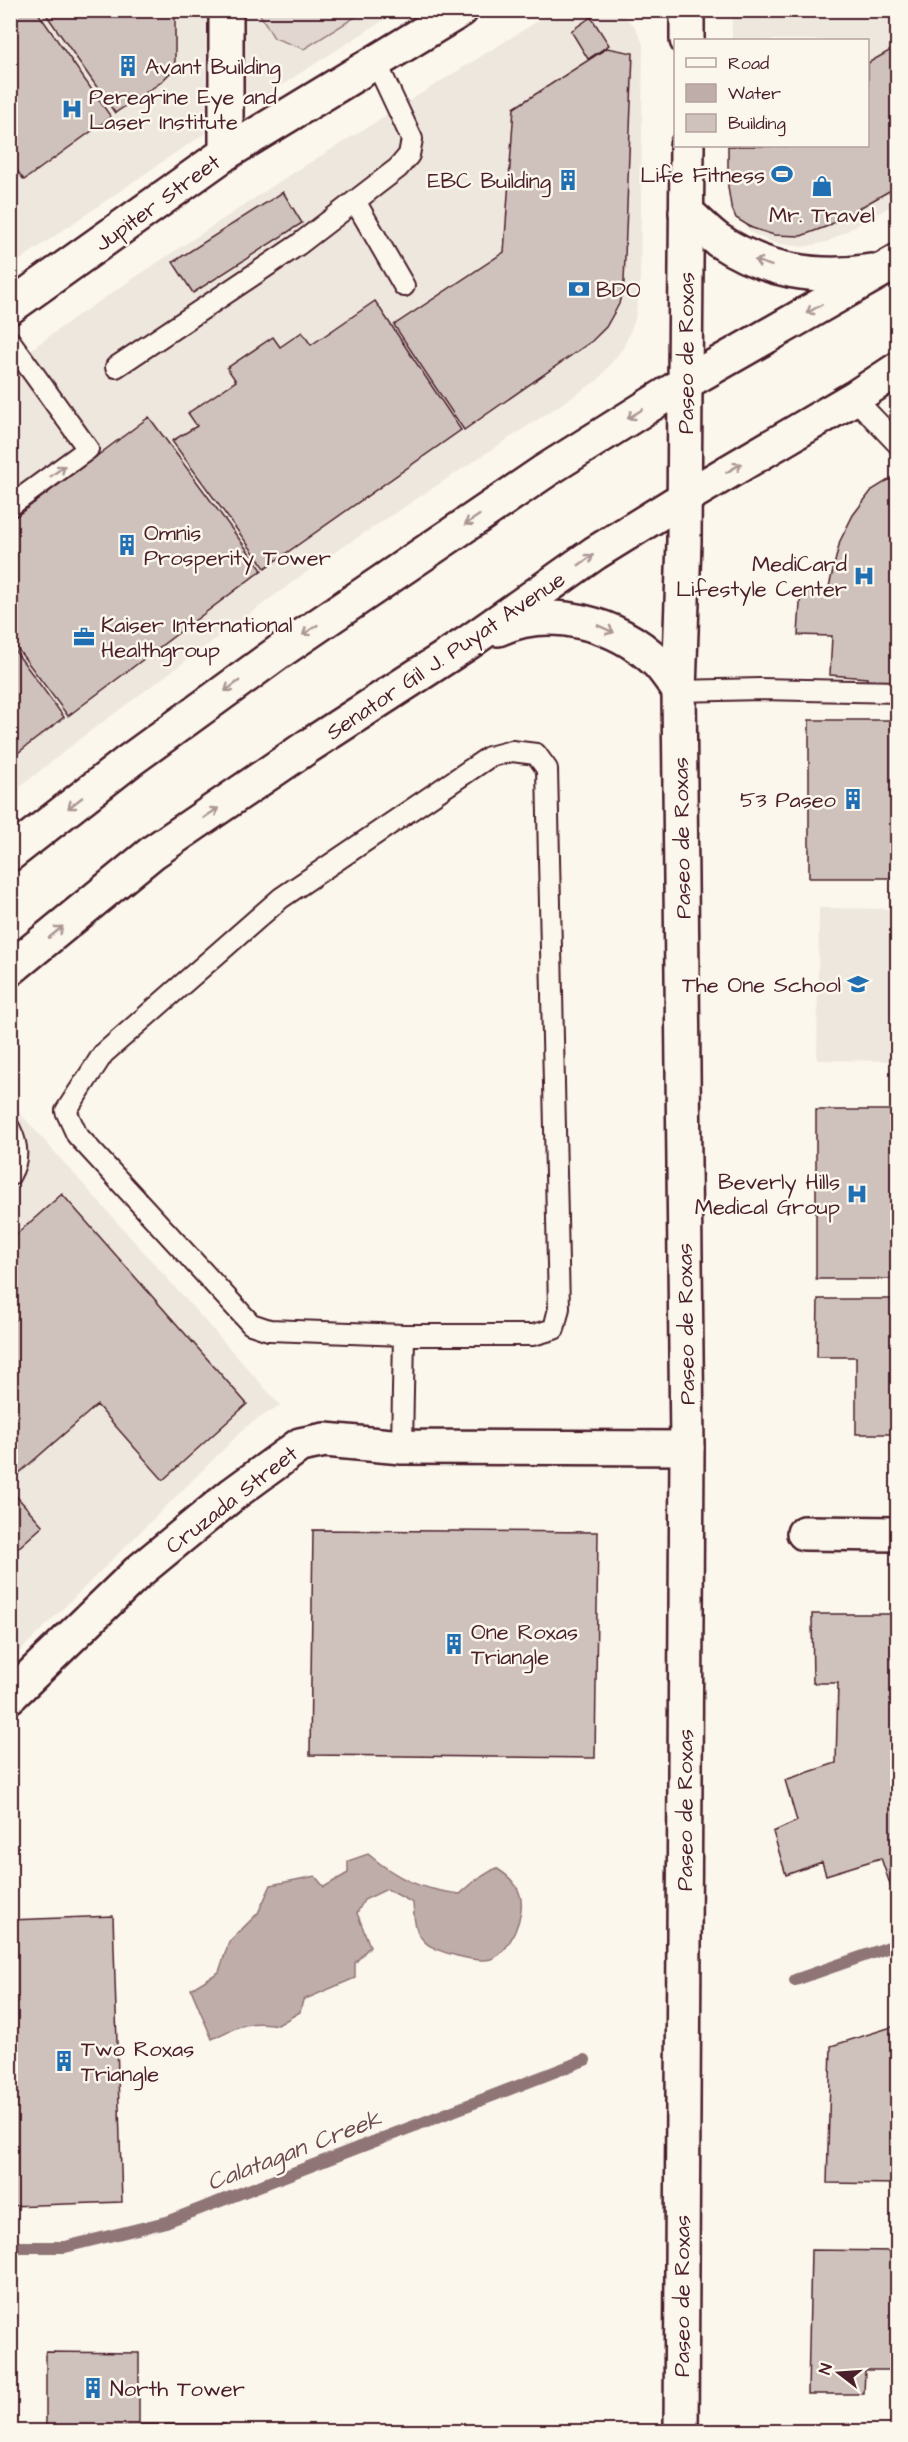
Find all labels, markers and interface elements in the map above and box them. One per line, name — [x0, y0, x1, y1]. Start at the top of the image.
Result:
legend — [674, 39, 869, 147]
text: Road — [728, 51, 769, 76]
place label: Avant Building — [145, 52, 281, 84]
building icon: Avant Building — [116, 54, 140, 78]
text: Water — [728, 81, 781, 106]
place label: Peregrine Eye and Laser Institute — [89, 82, 277, 138]
hospital icon: Peregrine Eye and Laser Institute — [60, 97, 84, 121]
text: Building — [728, 111, 786, 137]
street label: Jupiter Street — [89, 147, 227, 259]
place label: Life Fitness — [640, 160, 765, 191]
sports icon: Life Fitness — [770, 162, 794, 186]
place label: EBC Building — [427, 166, 551, 198]
building icon: EBC Building — [556, 168, 580, 192]
shop icon: Mr. Travel — [810, 174, 834, 198]
place label: Mr. Travel — [769, 200, 875, 231]
one-way arrow — [754, 256, 773, 267]
street label: Paseo de Roxas — [671, 272, 702, 434]
place label: BDO — [596, 275, 641, 306]
bank icon: BDO — [567, 277, 591, 301]
one-way arrow — [806, 304, 823, 316]
one-way arrow — [627, 409, 644, 421]
one-way arrow — [725, 462, 742, 474]
one-way arrow — [49, 465, 65, 478]
one-way arrow — [463, 514, 480, 527]
place label: Omnis Prosperity Tower — [144, 518, 331, 575]
building icon: Omnis Prosperity Tower — [115, 533, 139, 557]
place label: MediCard Lifestyle Center — [676, 549, 847, 606]
one-way arrow — [577, 554, 593, 566]
street label: Senator Gil J. Puyat Avenue — [320, 564, 572, 749]
hospital icon: MediCard Lifestyle Center — [852, 564, 876, 588]
place label: Kaiser International Healthgroup — [101, 610, 292, 667]
one-way arrow — [303, 624, 319, 636]
office icon: Kaiser International Healthgroup — [72, 625, 96, 649]
one-way arrow — [597, 625, 615, 636]
one-way arrow — [224, 680, 240, 692]
street label: Paseo de Roxas — [666, 757, 699, 919]
place label: 53 Paseo — [740, 785, 837, 816]
building icon: 53 Paseo — [841, 787, 865, 811]
one-way arrow — [68, 796, 84, 809]
one-way arrow — [202, 807, 219, 820]
one-way arrow — [48, 925, 63, 939]
place label: The One School — [682, 970, 841, 1001]
school or university icon: The One School — [846, 972, 870, 996]
place label: Beverly Hills Medical Group — [695, 1167, 840, 1223]
hospital icon: Beverly Hills Medical Group — [845, 1182, 869, 1206]
street label: Paseo de Roxas — [670, 1243, 703, 1405]
street label: Cruzada Street — [159, 1439, 305, 1562]
place label: One Roxas Triangle — [471, 1617, 578, 1674]
building icon: One Roxas Triangle — [442, 1632, 466, 1656]
street label: Paseo de Roxas — [670, 1729, 701, 1891]
place label: Two Roxas Triangle — [81, 2034, 194, 2091]
building icon: Two Roxas Triangle — [52, 2049, 76, 2073]
water label: Calatagan Creek — [202, 2102, 388, 2201]
street label: Paseo de Roxas — [667, 2215, 698, 2377]
north arrow — [809, 2343, 869, 2403]
text: N — [814, 2361, 838, 2377]
place label: North Tower — [110, 2374, 245, 2405]
building icon: North Tower — [81, 2376, 105, 2400]

